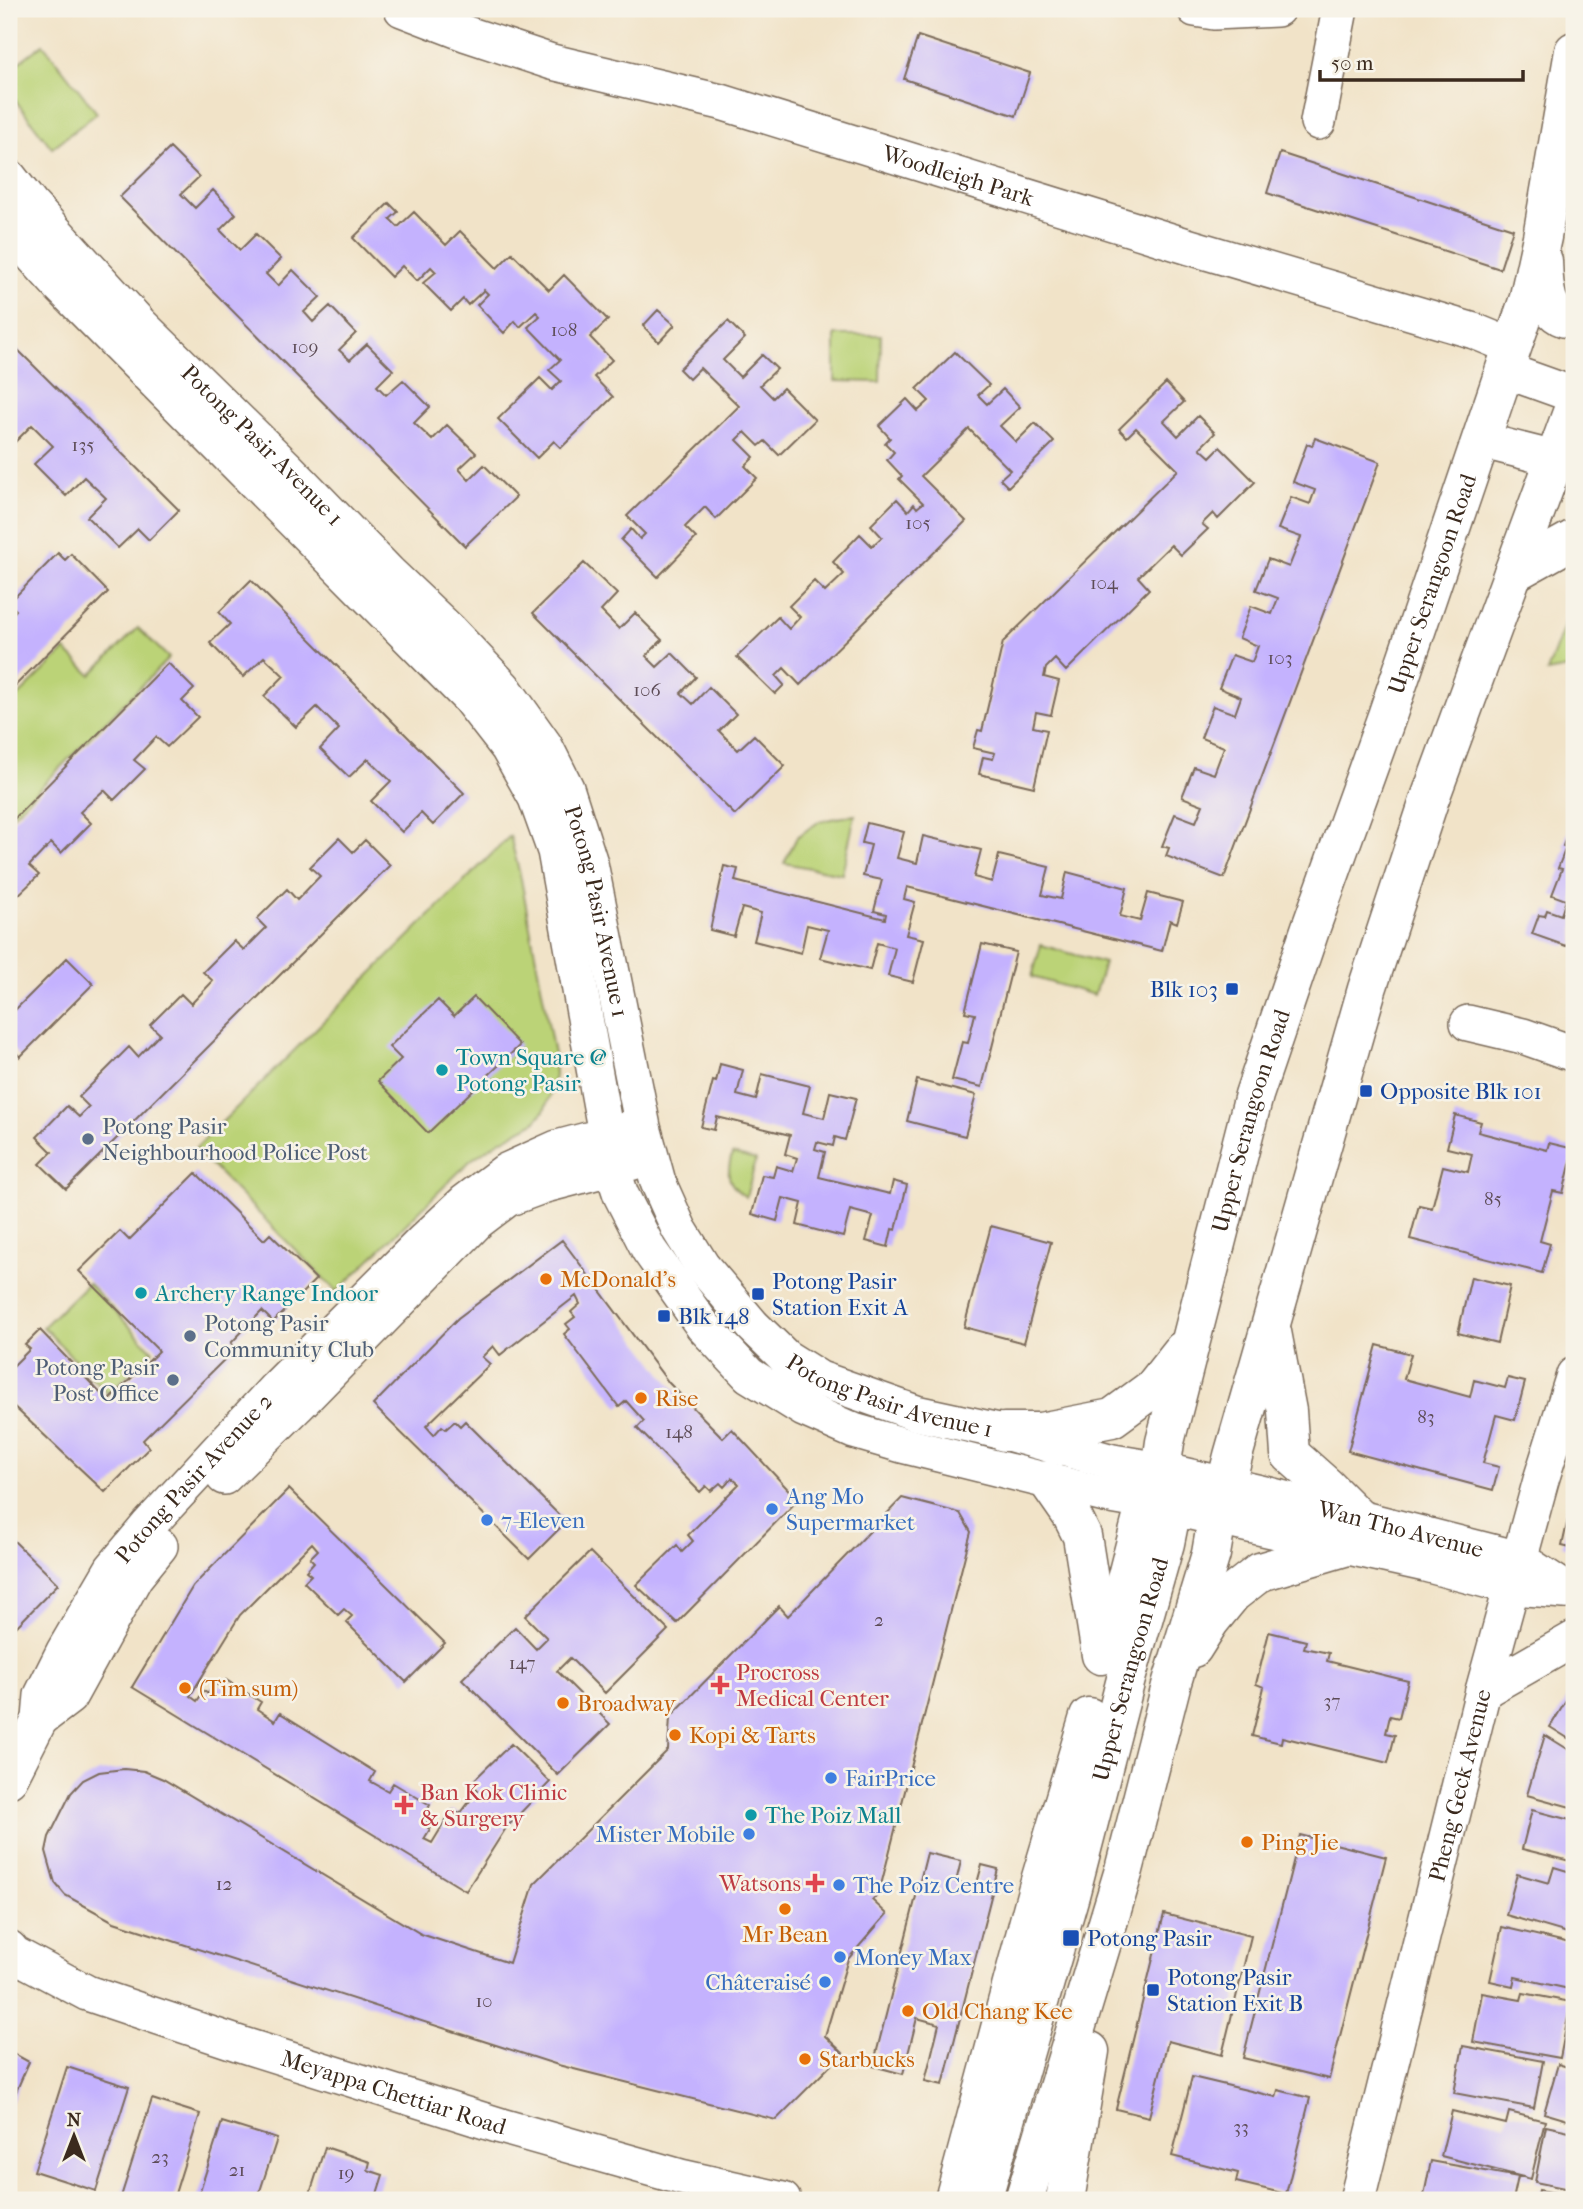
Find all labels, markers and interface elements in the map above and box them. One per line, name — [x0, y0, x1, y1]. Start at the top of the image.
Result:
scale bar — [1320, 38, 1524, 82]
text: 50 m — [1331, 51, 1374, 75]
street label: Woodleigh Park — [878, 139, 1038, 212]
house number: 108 — [551, 319, 577, 341]
house number: 109 — [291, 336, 319, 358]
street label: Potong Pasir Avenue 1 — [176, 359, 349, 531]
house number: 135 — [72, 434, 94, 456]
street label: Upper Serangoon Road — [1382, 470, 1482, 698]
house number: 105 — [905, 512, 931, 534]
house number: 104 — [1090, 572, 1119, 594]
house number: 103 — [1268, 647, 1292, 669]
house number: 106 — [633, 679, 661, 701]
street label: Potong Pasir Avenue 1 — [559, 802, 634, 1020]
place label: Blk 103 — [1150, 976, 1218, 1003]
marker: Blk 103 — [1224, 981, 1240, 997]
street label: Upper Serangoon Road — [1206, 1005, 1296, 1235]
place label: Town Square @ Potong Pasir — [456, 1044, 607, 1097]
marker: Town Square @ Potong Pasir — [434, 1062, 450, 1078]
place label: Opposite Blk 101 — [1380, 1078, 1542, 1105]
marker: Opposite Blk 101 — [1358, 1083, 1374, 1099]
place label: Potong Pasir Neighbourhood Police Post — [102, 1113, 368, 1166]
marker: Potong Pasir Neighbourhood Police Post — [80, 1131, 96, 1147]
house number: 85 — [1484, 1188, 1502, 1210]
place label: McDonald's — [560, 1266, 676, 1293]
place label: Potong Pasir Station Exit A — [772, 1268, 909, 1321]
marker: McDonald's — [538, 1271, 554, 1287]
place label: Archery Range Indoor — [154, 1280, 378, 1307]
marker: Archery Range Indoor — [133, 1285, 149, 1301]
marker: Potong Pasir Station Exit A — [750, 1286, 766, 1302]
place label: Blk 148 — [678, 1303, 749, 1330]
marker: Blk 148 — [656, 1308, 672, 1324]
place label: Potong Pasir Community Club — [204, 1310, 374, 1363]
marker: Potong Pasir Community Club — [182, 1328, 198, 1344]
street label: Potong Pasir Avenue 1 — [781, 1348, 995, 1443]
place label: Potong Pasir Post Office — [34, 1354, 159, 1407]
marker: Potong Pasir Post Office — [165, 1372, 181, 1388]
place label: Rise — [655, 1385, 698, 1412]
street label: Potong Pasir Avenue 2 — [109, 1387, 278, 1568]
marker: Rise — [633, 1390, 649, 1406]
house number: 83 — [1417, 1406, 1435, 1428]
house number: 148 — [665, 1421, 693, 1443]
place label: Ang Mo Supermarket — [785, 1483, 915, 1536]
street label: Wan Tho Avenue — [1314, 1494, 1486, 1563]
marker: Ang Mo Supermarket — [764, 1501, 780, 1517]
place label: 7-Eleven — [501, 1507, 586, 1534]
marker: 7-Eleven — [479, 1512, 495, 1528]
street label: Upper Serangoon Road — [1087, 1554, 1174, 1784]
house number: 2 — [874, 1609, 884, 1631]
house number: 147 — [509, 1652, 535, 1674]
place label: Procross Medical Center — [736, 1659, 889, 1712]
place label: (Tim sum) — [199, 1675, 298, 1702]
marker: Procross Medical Center — [710, 1675, 730, 1695]
marker: (Tim sum) — [177, 1680, 193, 1696]
street label: Pheng Geck Avenue — [1423, 1686, 1496, 1885]
place label: Broadway — [577, 1690, 676, 1717]
house number: 37 — [1324, 1690, 1340, 1712]
marker: Broadway — [555, 1695, 571, 1711]
place label: Kopi & Tarts — [689, 1722, 816, 1749]
marker: Kopi & Tarts — [667, 1727, 683, 1743]
place label: FairPrice — [845, 1765, 936, 1792]
marker: FairPrice — [823, 1770, 839, 1786]
place label: Ban Kok Clinic & Surgery — [420, 1779, 567, 1832]
marker: Ban Kok Clinic & Surgery — [394, 1795, 414, 1815]
place label: The Poiz Mall — [765, 1802, 902, 1829]
marker: The Poiz Mall — [743, 1807, 759, 1823]
place label: Mister Mobile — [596, 1821, 735, 1848]
marker: Mister Mobile — [741, 1826, 757, 1842]
place label: Ping Jie — [1261, 1829, 1339, 1856]
marker: Ping Jie — [1239, 1834, 1255, 1850]
place label: Watsons — [718, 1870, 801, 1897]
place label: The Poiz Centre — [853, 1872, 1014, 1899]
house number: 12 — [216, 1873, 233, 1895]
marker: Watsons — [807, 1875, 823, 1891]
marker: The Poiz Centre — [831, 1877, 847, 1893]
marker: Mr Bean — [777, 1901, 793, 1917]
place label: Mr Bean — [742, 1921, 829, 1948]
place label: Potong Pasir — [1087, 1925, 1212, 1952]
marker: Potong Pasir — [1061, 1928, 1081, 1948]
place label: Money Max — [854, 1944, 971, 1971]
marker: Money Max — [832, 1949, 848, 1965]
place label: Potong Pasir Station Exit B — [1167, 1964, 1303, 2017]
place label: Châteraisé — [705, 1969, 811, 1996]
marker: Châteraisé — [817, 1974, 833, 1990]
marker: Potong Pasir Station Exit B — [1145, 1982, 1161, 1998]
house number: 10 — [475, 1990, 493, 2012]
place label: Old Chang Kee — [922, 1998, 1073, 2025]
marker: Old Chang Kee — [900, 2003, 916, 2019]
street label: Meyappa Chettiar Road — [278, 2044, 510, 2140]
place label: Starbucks — [819, 2046, 915, 2073]
marker: Starbucks — [797, 2051, 813, 2067]
north arrow — [38, 2100, 108, 2170]
text: N — [67, 2109, 82, 2131]
house number: 33 — [1233, 2116, 1249, 2138]
house number: 23 — [151, 2146, 169, 2168]
house number: 21 — [229, 2159, 245, 2181]
house number: 19 — [338, 2162, 354, 2184]

